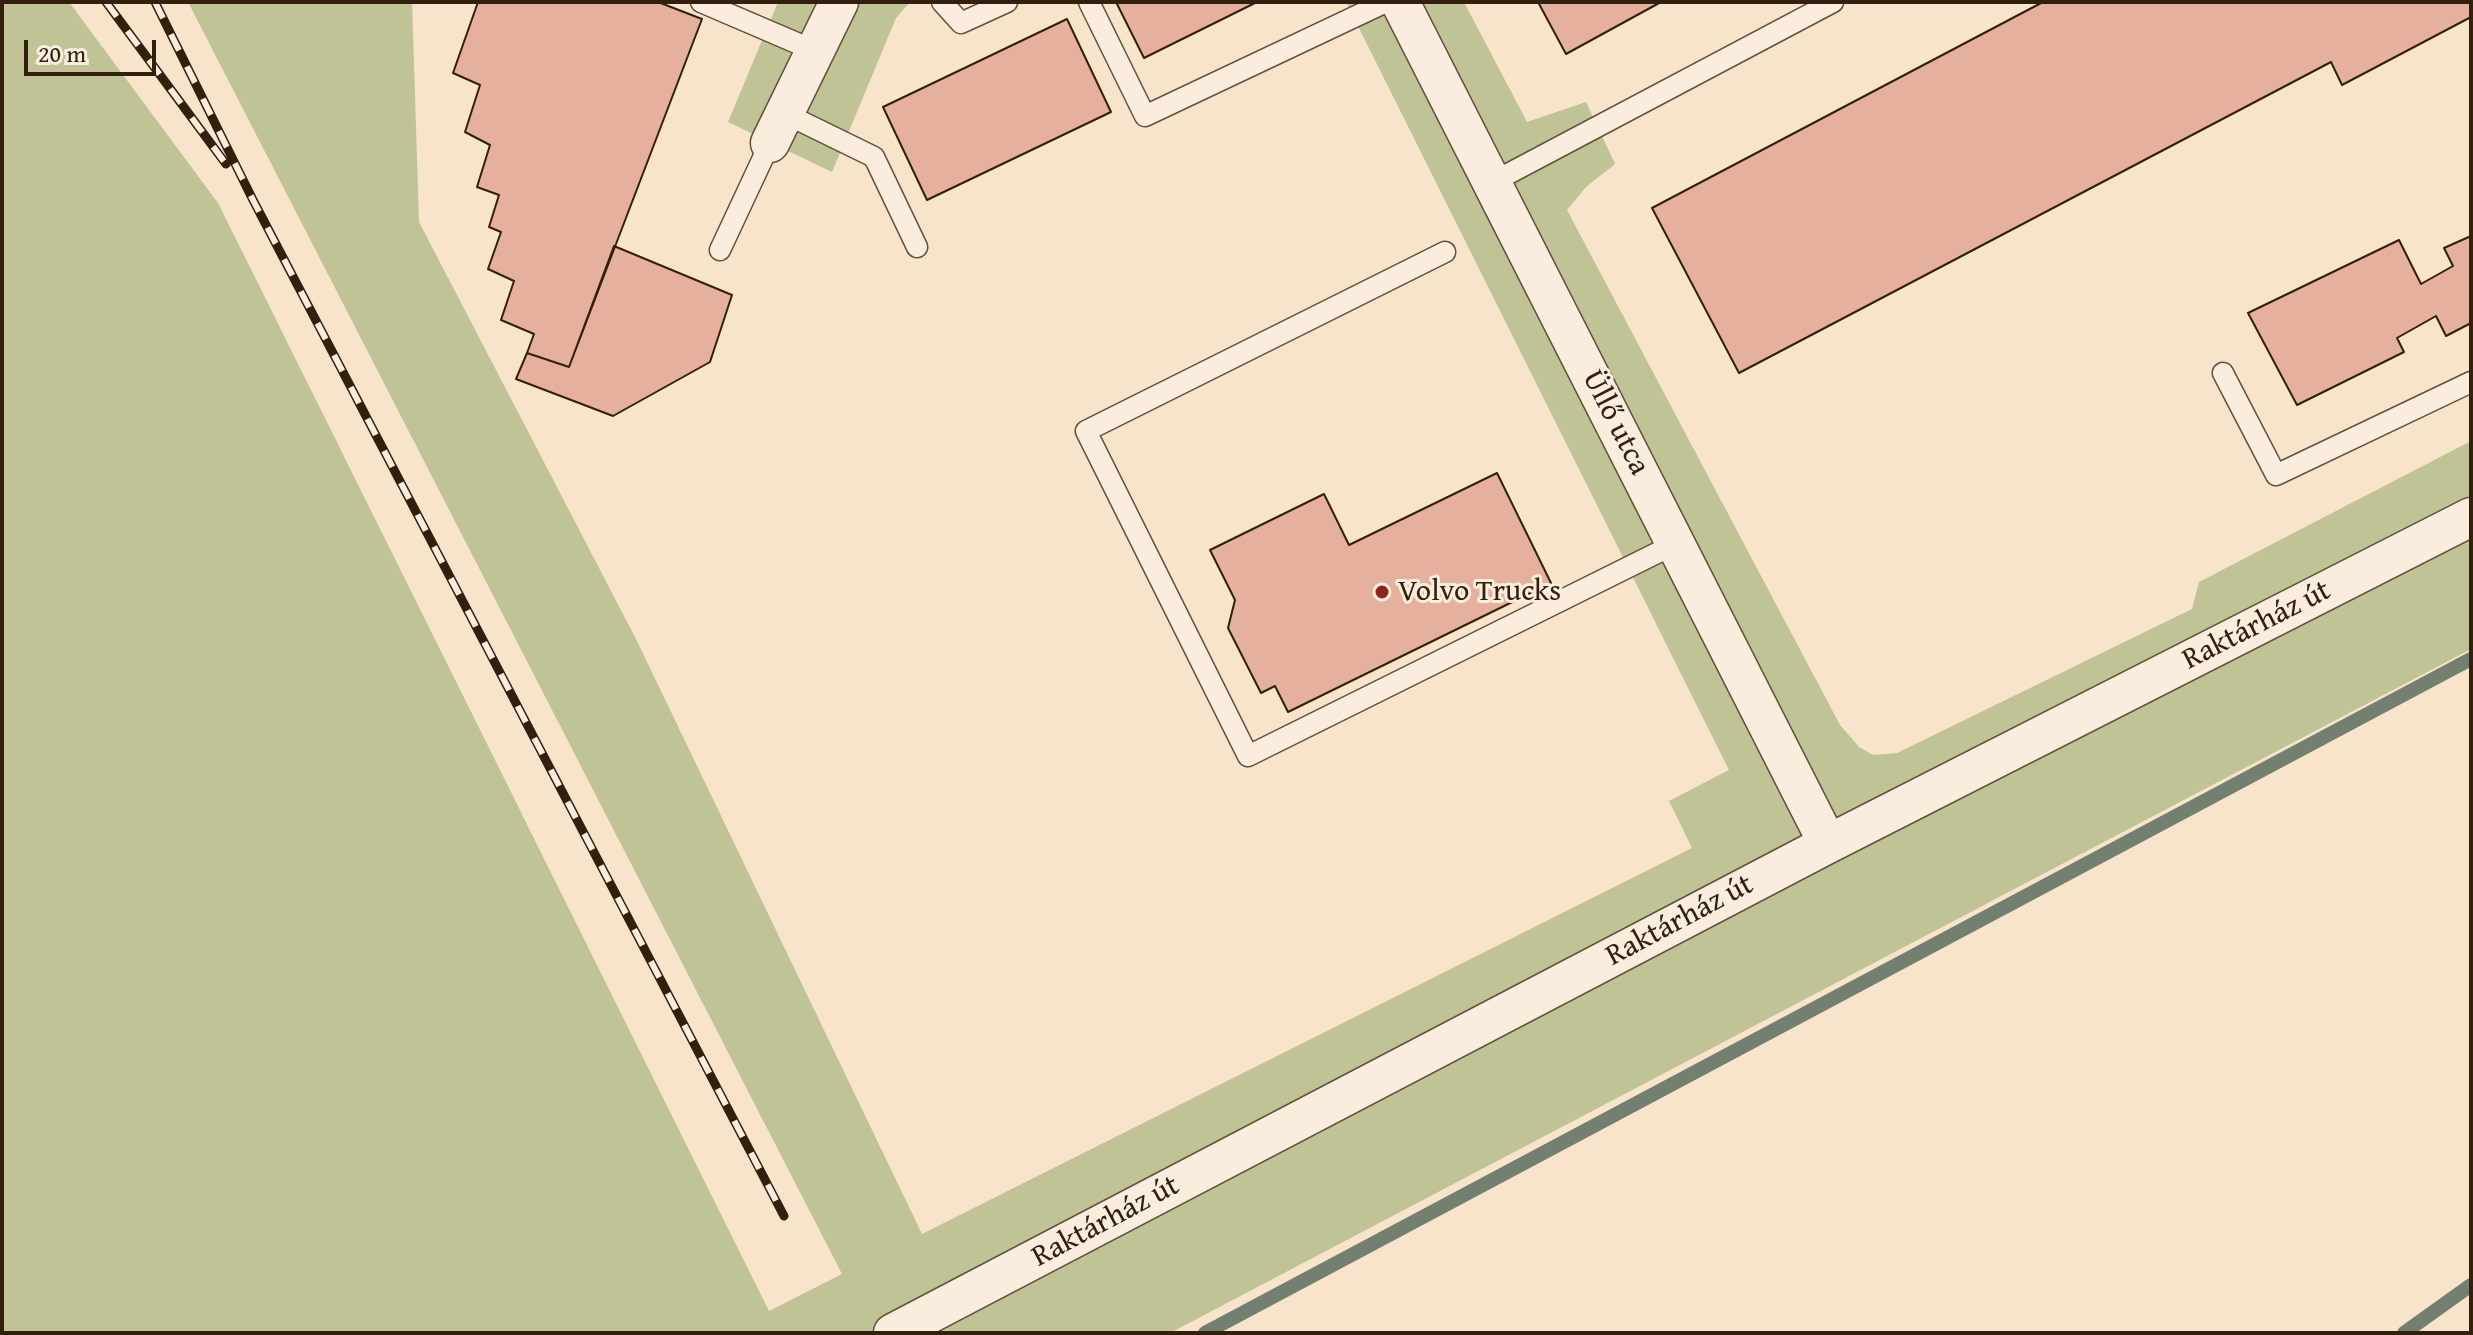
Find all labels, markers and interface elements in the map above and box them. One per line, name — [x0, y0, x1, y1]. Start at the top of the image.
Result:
scale bar — [28, 24, 160, 74]
text: 20 m — [38, 36, 86, 71]
street label: Üllő utca — [1573, 365, 1657, 481]
street label: Raktárház út — [2177, 573, 2337, 679]
place label: Volvo Trucks — [1398, 574, 1561, 610]
marker: Volvo Trucks — [1373, 583, 1391, 601]
street label: Raktárház út — [1600, 867, 1760, 975]
street label: Raktárház út — [1026, 1168, 1186, 1276]

